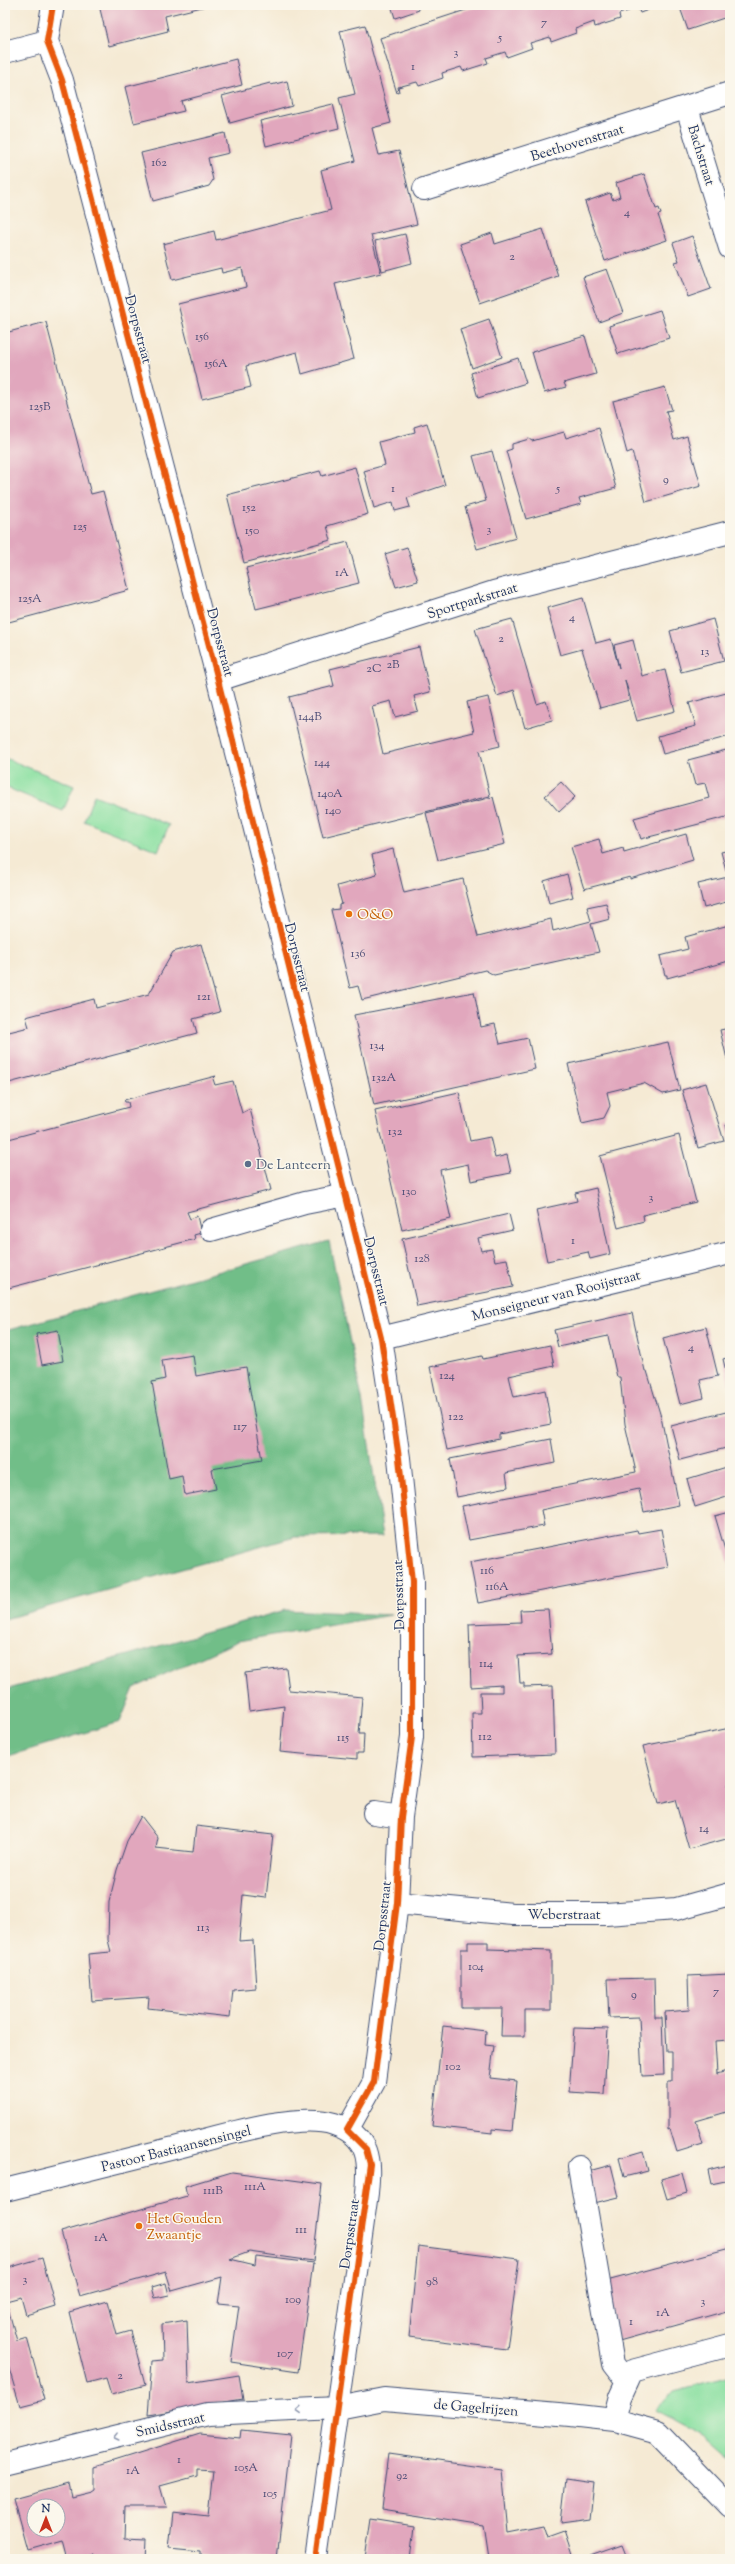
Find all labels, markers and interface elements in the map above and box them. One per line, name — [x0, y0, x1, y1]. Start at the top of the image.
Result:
house number: 7 — [541, 14, 547, 32]
house number: 5 — [497, 29, 502, 47]
house number: 3 — [454, 44, 459, 62]
house number: 1 — [411, 58, 415, 76]
street label: Beethovenstraat — [528, 120, 627, 168]
street label: Bachstraat — [681, 123, 719, 189]
house number: 162 — [151, 154, 167, 172]
house number: 4 — [624, 204, 630, 222]
house number: 2 — [509, 248, 515, 266]
street label: Dorpsstraat — [118, 293, 156, 366]
house number: 156 — [195, 328, 209, 346]
house number: 156A — [204, 355, 228, 373]
house number: 125B — [29, 398, 51, 416]
house number: 9 — [663, 471, 669, 489]
house number: 1 — [391, 480, 395, 498]
house number: 5 — [555, 480, 560, 498]
house number: 152 — [242, 499, 256, 517]
house number: 125 — [73, 518, 87, 536]
house number: 3 — [487, 521, 492, 539]
house number: 150 — [245, 522, 259, 540]
house number: 1A — [335, 564, 349, 582]
street label: Sportparkstraat — [425, 579, 521, 625]
house number: 125A — [18, 590, 42, 608]
street label: Dorpsstraat — [200, 606, 238, 679]
house number: 4 — [569, 609, 575, 627]
house number: 2 — [498, 630, 504, 648]
house number: 13 — [701, 643, 710, 661]
house number: 2B — [386, 656, 400, 674]
house number: 2C — [366, 660, 382, 678]
house number: 144B — [298, 708, 322, 726]
house number: 144 — [314, 754, 330, 772]
house number: 140A — [317, 785, 343, 803]
house number: 140 — [325, 802, 341, 820]
place label: O&O — [357, 906, 393, 926]
marker: O&O — [344, 909, 354, 919]
street label: Dorpsstraat — [278, 921, 314, 994]
house number: 136 — [351, 945, 365, 963]
house number: 121 — [197, 988, 211, 1006]
house number: 134 — [370, 1037, 384, 1055]
house number: 132A — [372, 1069, 396, 1087]
house number: 132 — [388, 1123, 403, 1141]
place label: De Lanteern — [256, 1156, 331, 1176]
marker: De Lanteern — [243, 1159, 253, 1169]
house number: 130 — [401, 1183, 417, 1201]
house number: 3 — [649, 1189, 654, 1207]
house number: 1 — [571, 1232, 575, 1250]
street label: Dorpsstraat — [357, 1235, 393, 1308]
house number: 128 — [414, 1250, 430, 1268]
street label: Monseigneur van Rooijstraat — [470, 1266, 643, 1328]
house number: 4 — [688, 1339, 694, 1357]
house number: 124 — [439, 1367, 455, 1385]
house number: 122 — [448, 1408, 464, 1426]
house number: 117 — [233, 1418, 247, 1436]
street label: Dorpsstraat — [389, 1559, 411, 1630]
house number: 116 — [480, 1562, 494, 1580]
house number: 116A — [485, 1578, 509, 1596]
house number: 114 — [479, 1655, 493, 1673]
house number: 112 — [478, 1728, 492, 1746]
house number: 115 — [337, 1729, 349, 1747]
house number: 14 — [699, 1820, 709, 1838]
street label: Dorpsstraat — [370, 1880, 398, 1952]
street label: Weberstraat — [527, 1906, 601, 1926]
house number: 113 — [196, 1919, 210, 1937]
house number: 104 — [468, 1958, 484, 1976]
house number: 7 — [713, 1983, 719, 2001]
house number: 9 — [631, 1986, 637, 2004]
house number: 102 — [445, 2058, 461, 2076]
street label: Pastoor Bastiaansensingel — [99, 2122, 254, 2178]
house number: 111A — [244, 2178, 266, 2196]
house number: 111B — [203, 2182, 223, 2200]
street label: Dorpsstraat — [336, 2198, 366, 2271]
place label: Het Gouden Zwaantje — [147, 2210, 222, 2246]
marker: Het Gouden Zwaantje — [134, 2221, 144, 2231]
house number: 111 — [295, 2221, 307, 2239]
house number: 1A — [94, 2229, 108, 2247]
house number: 3 — [23, 2271, 28, 2289]
house number: 98 — [426, 2273, 438, 2291]
house number: 109 — [285, 2291, 301, 2309]
house number: 3 — [701, 2293, 706, 2311]
house number: 1A — [656, 2304, 670, 2322]
house number: 1 — [629, 2313, 633, 2331]
house number: 107 — [277, 2345, 293, 2363]
house number: 2 — [117, 2367, 123, 2385]
street label: de Gagelrijzen — [433, 2395, 519, 2423]
one-way arrow — [296, 2405, 302, 2414]
street label: Smidsstraat — [134, 2408, 207, 2444]
one-way arrow — [112, 2432, 119, 2440]
house number: 1 — [177, 2451, 181, 2469]
house number: 105A — [234, 2459, 258, 2477]
house number: 1A — [126, 2462, 140, 2480]
house number: 92 — [396, 2467, 408, 2485]
house number: 105 — [263, 2485, 277, 2503]
north arrow — [26, 2498, 66, 2538]
text: N — [41, 2501, 51, 2517]

